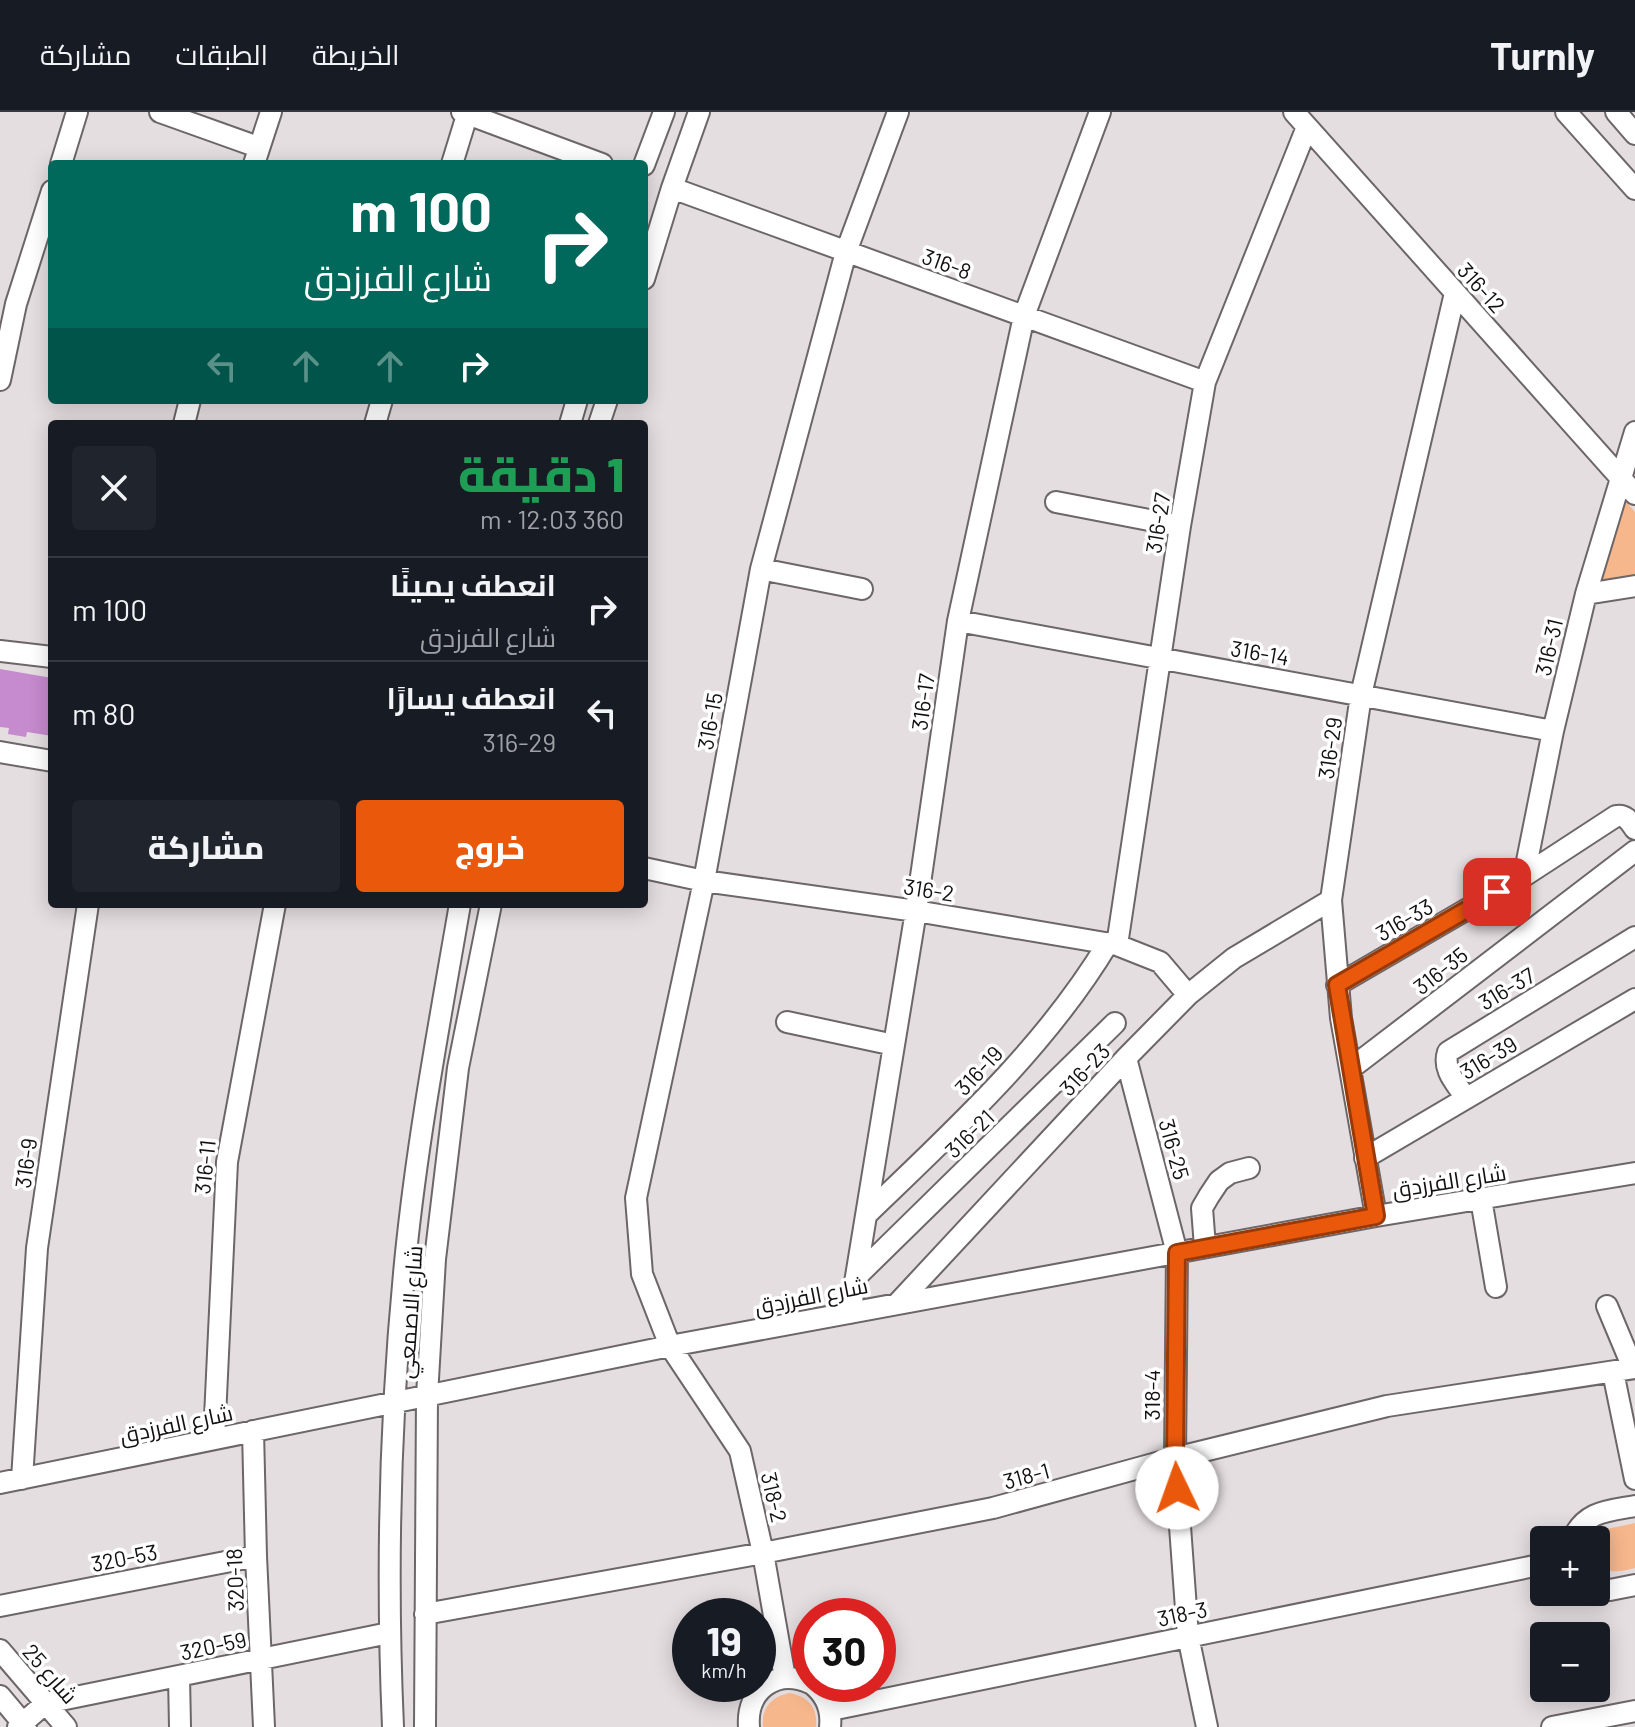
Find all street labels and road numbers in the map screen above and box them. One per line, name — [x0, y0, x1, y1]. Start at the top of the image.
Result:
street label: 316-8 — [919, 242, 975, 284]
street label: 316-12 — [1453, 257, 1511, 317]
street label: 316-27 — [1139, 491, 1175, 555]
street label: 316-31 — [1529, 616, 1567, 678]
street label: 316-14 — [1229, 634, 1291, 670]
street label: 316-17 — [905, 672, 939, 732]
street label: 316-15 — [691, 690, 727, 752]
street label: 316-29 — [1312, 715, 1346, 781]
street label: 316-2 — [902, 872, 956, 906]
street label: 316-33 — [1371, 892, 1437, 946]
street label: 316-35 — [1408, 941, 1472, 999]
street label: 316-37 — [1473, 961, 1539, 1015]
street label: 316-39 — [1455, 1030, 1521, 1084]
street label: 316-23 — [1053, 1038, 1115, 1100]
street label: 316-19 — [949, 1040, 1007, 1100]
street label: 316-21 — [939, 1103, 999, 1163]
street label: 316-25 — [1154, 1116, 1196, 1182]
street label: 316-9 — [9, 1136, 41, 1190]
street label: 316-11 — [188, 1139, 220, 1195]
street label: شارع الفرزدق — [1390, 1158, 1508, 1205]
street label: شارع الاصمعي — [391, 1245, 432, 1380]
street label: شارع الفرزدق — [752, 1271, 871, 1322]
street label: 318-4 — [1138, 1369, 1164, 1421]
street label: شارع الفرزدق — [117, 1398, 236, 1451]
street label: 318-1 — [1000, 1456, 1052, 1494]
street label: 318-2 — [757, 1469, 793, 1525]
street label: 320-53 — [89, 1538, 159, 1576]
street label: 320-18 — [220, 1548, 248, 1612]
street label: 318-3 — [1155, 1595, 1209, 1631]
street label: 320-59 — [178, 1625, 248, 1665]
street label: شارع 25 — [16, 1638, 84, 1710]

